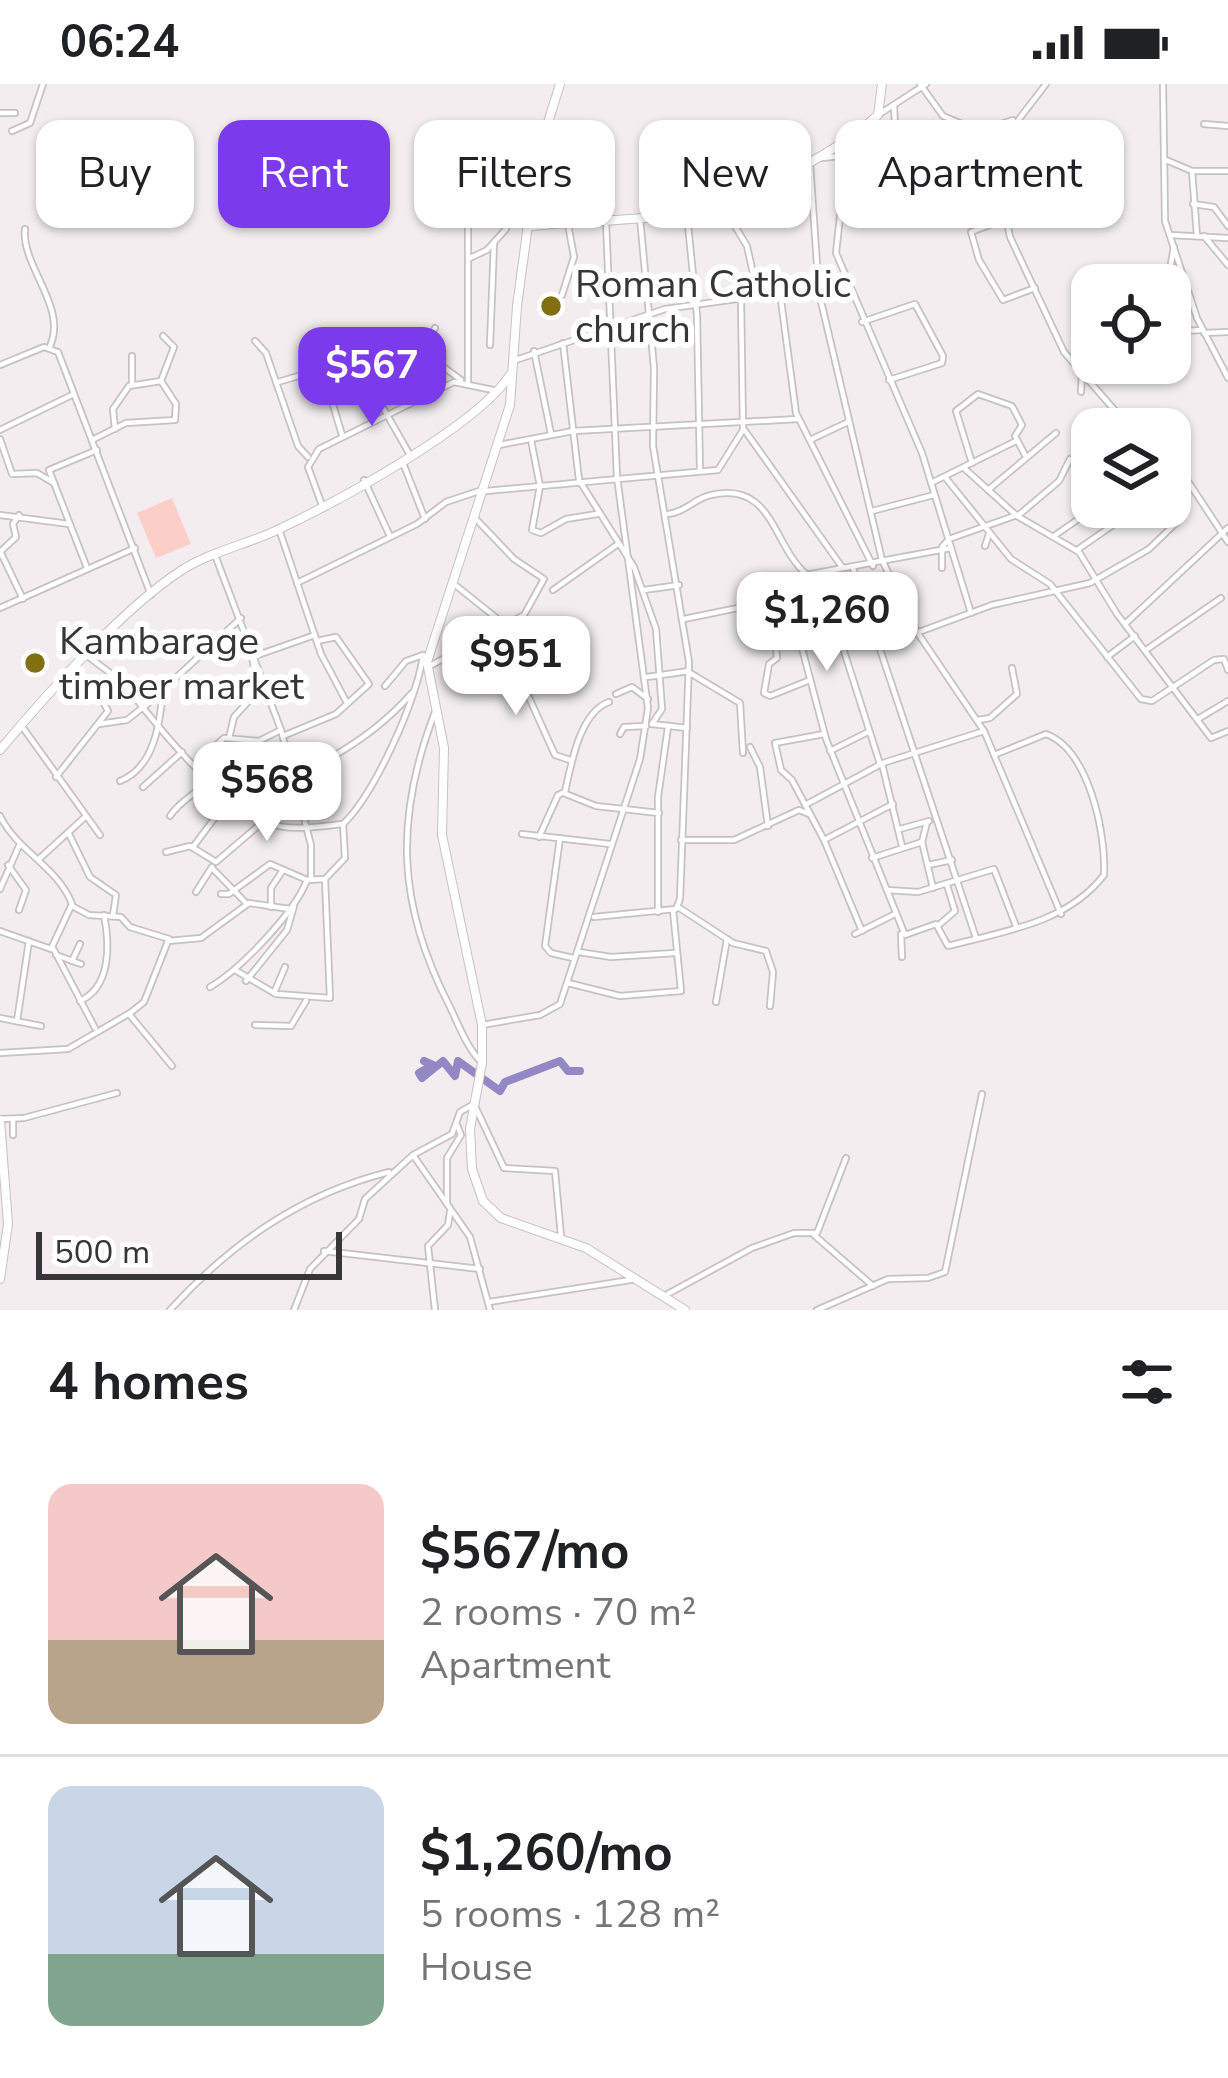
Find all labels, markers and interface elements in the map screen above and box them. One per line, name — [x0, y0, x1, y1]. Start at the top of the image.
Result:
text: 06:24 — [60, 12, 179, 73]
chip: Buy — [36, 120, 194, 228]
chip: Rent — [218, 120, 390, 228]
chip: Filters — [414, 120, 615, 228]
chip: New — [639, 120, 811, 228]
chip: Apartment — [835, 120, 1124, 228]
place label: Roman Catholic church — [575, 258, 851, 356]
map controls — [1071, 264, 1191, 528]
button: locate — [1071, 264, 1191, 384]
marker: Roman Catholic church — [538, 293, 564, 319]
pin: $567 — [301, 327, 443, 429]
text: $567 — [325, 339, 419, 392]
button: layers — [1071, 408, 1191, 528]
pin: $1,260 — [729, 572, 925, 674]
text: $1,260 — [764, 584, 890, 637]
place label: Kambarage timber market — [59, 615, 304, 713]
pin: $951 — [445, 616, 587, 718]
text: $951 — [469, 628, 563, 681]
marker: Kambarage timber market — [22, 650, 48, 676]
pin: $568 — [196, 742, 338, 844]
text: $568 — [220, 754, 314, 807]
scale bar — [36, 1226, 342, 1279]
text: 500 m — [54, 1230, 150, 1275]
text: 4 homes — [48, 1347, 249, 1417]
icon: filters — [1114, 1349, 1180, 1415]
text: $567/mo — [420, 1516, 629, 1586]
icon: home — [144, 1532, 288, 1676]
text: 2 rooms · 70 m² — [420, 1586, 697, 1639]
text: Apartment — [420, 1639, 610, 1692]
text: $1,260/mo — [420, 1818, 673, 1888]
icon: home — [144, 1834, 288, 1978]
text: 5 rooms · 128 m² — [420, 1888, 720, 1941]
text: House — [420, 1941, 533, 1994]

